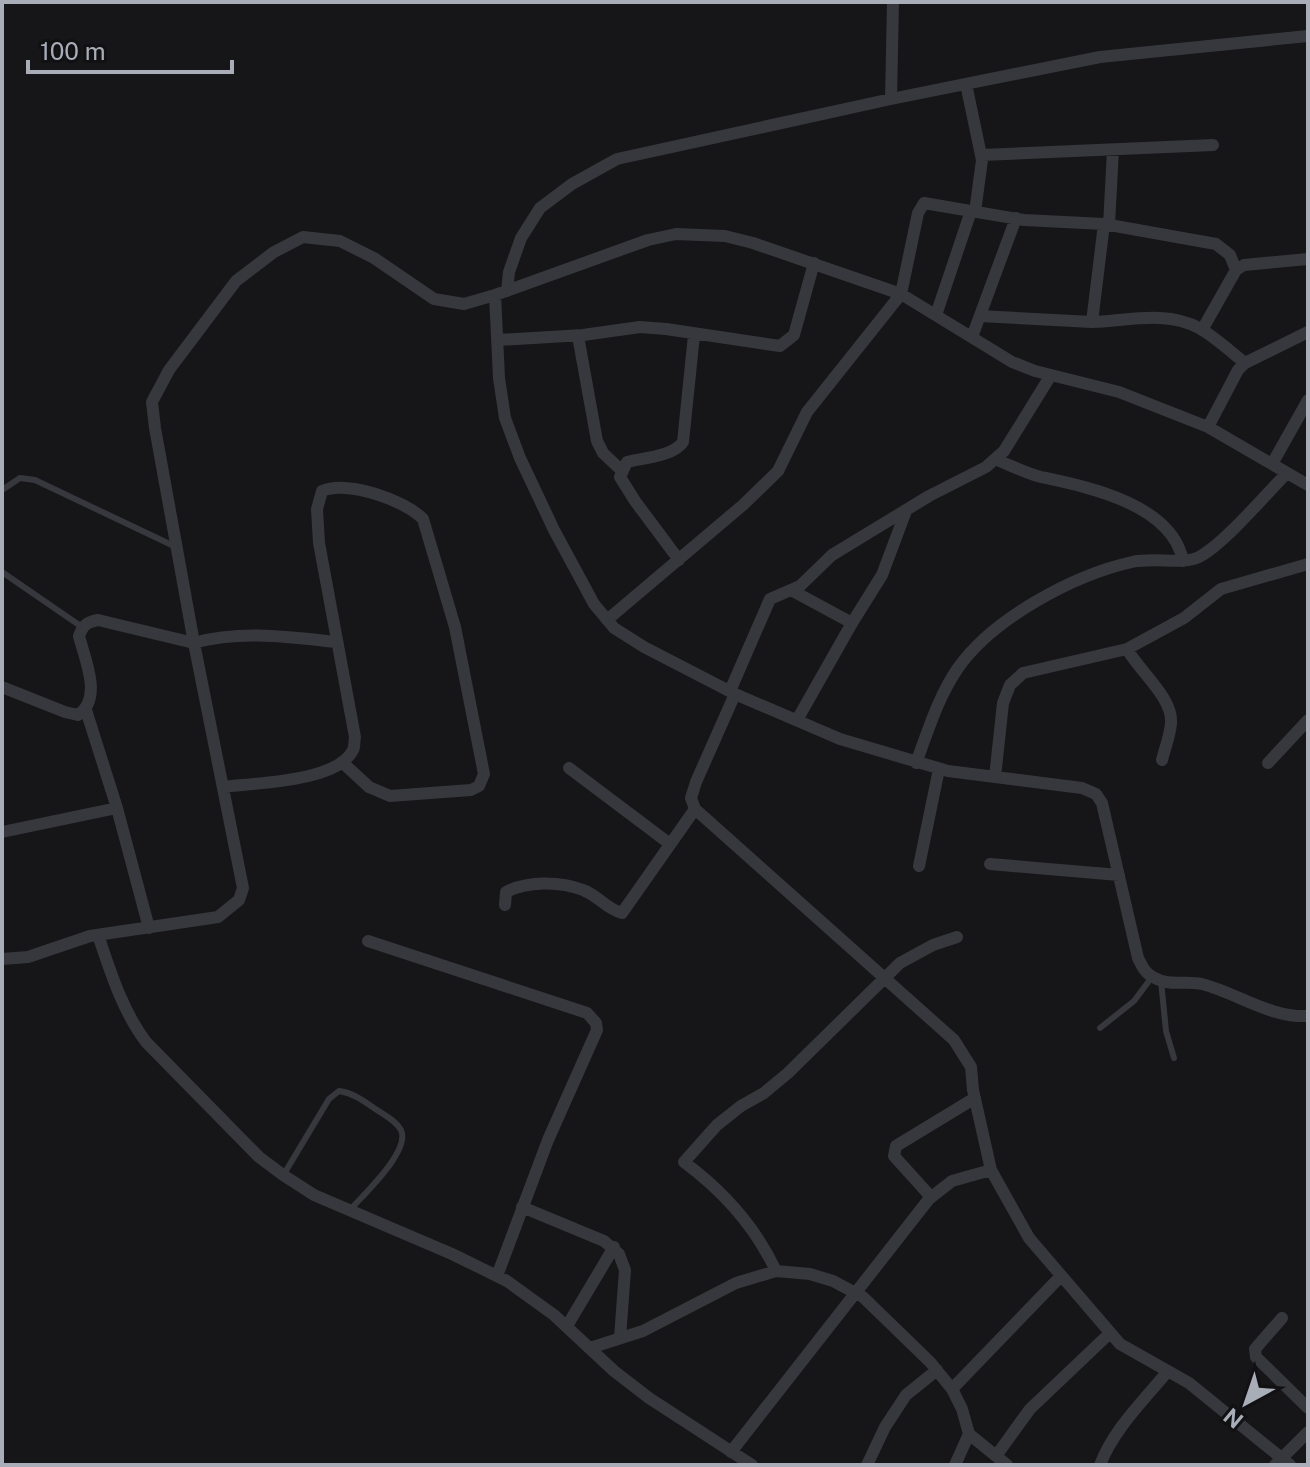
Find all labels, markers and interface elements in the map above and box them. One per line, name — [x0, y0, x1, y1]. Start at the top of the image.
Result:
scale bar — [28, 24, 232, 74]
text: 100 m — [40, 37, 106, 65]
north arrow — [1206, 1363, 1286, 1443]
text: N — [1218, 1403, 1248, 1434]

